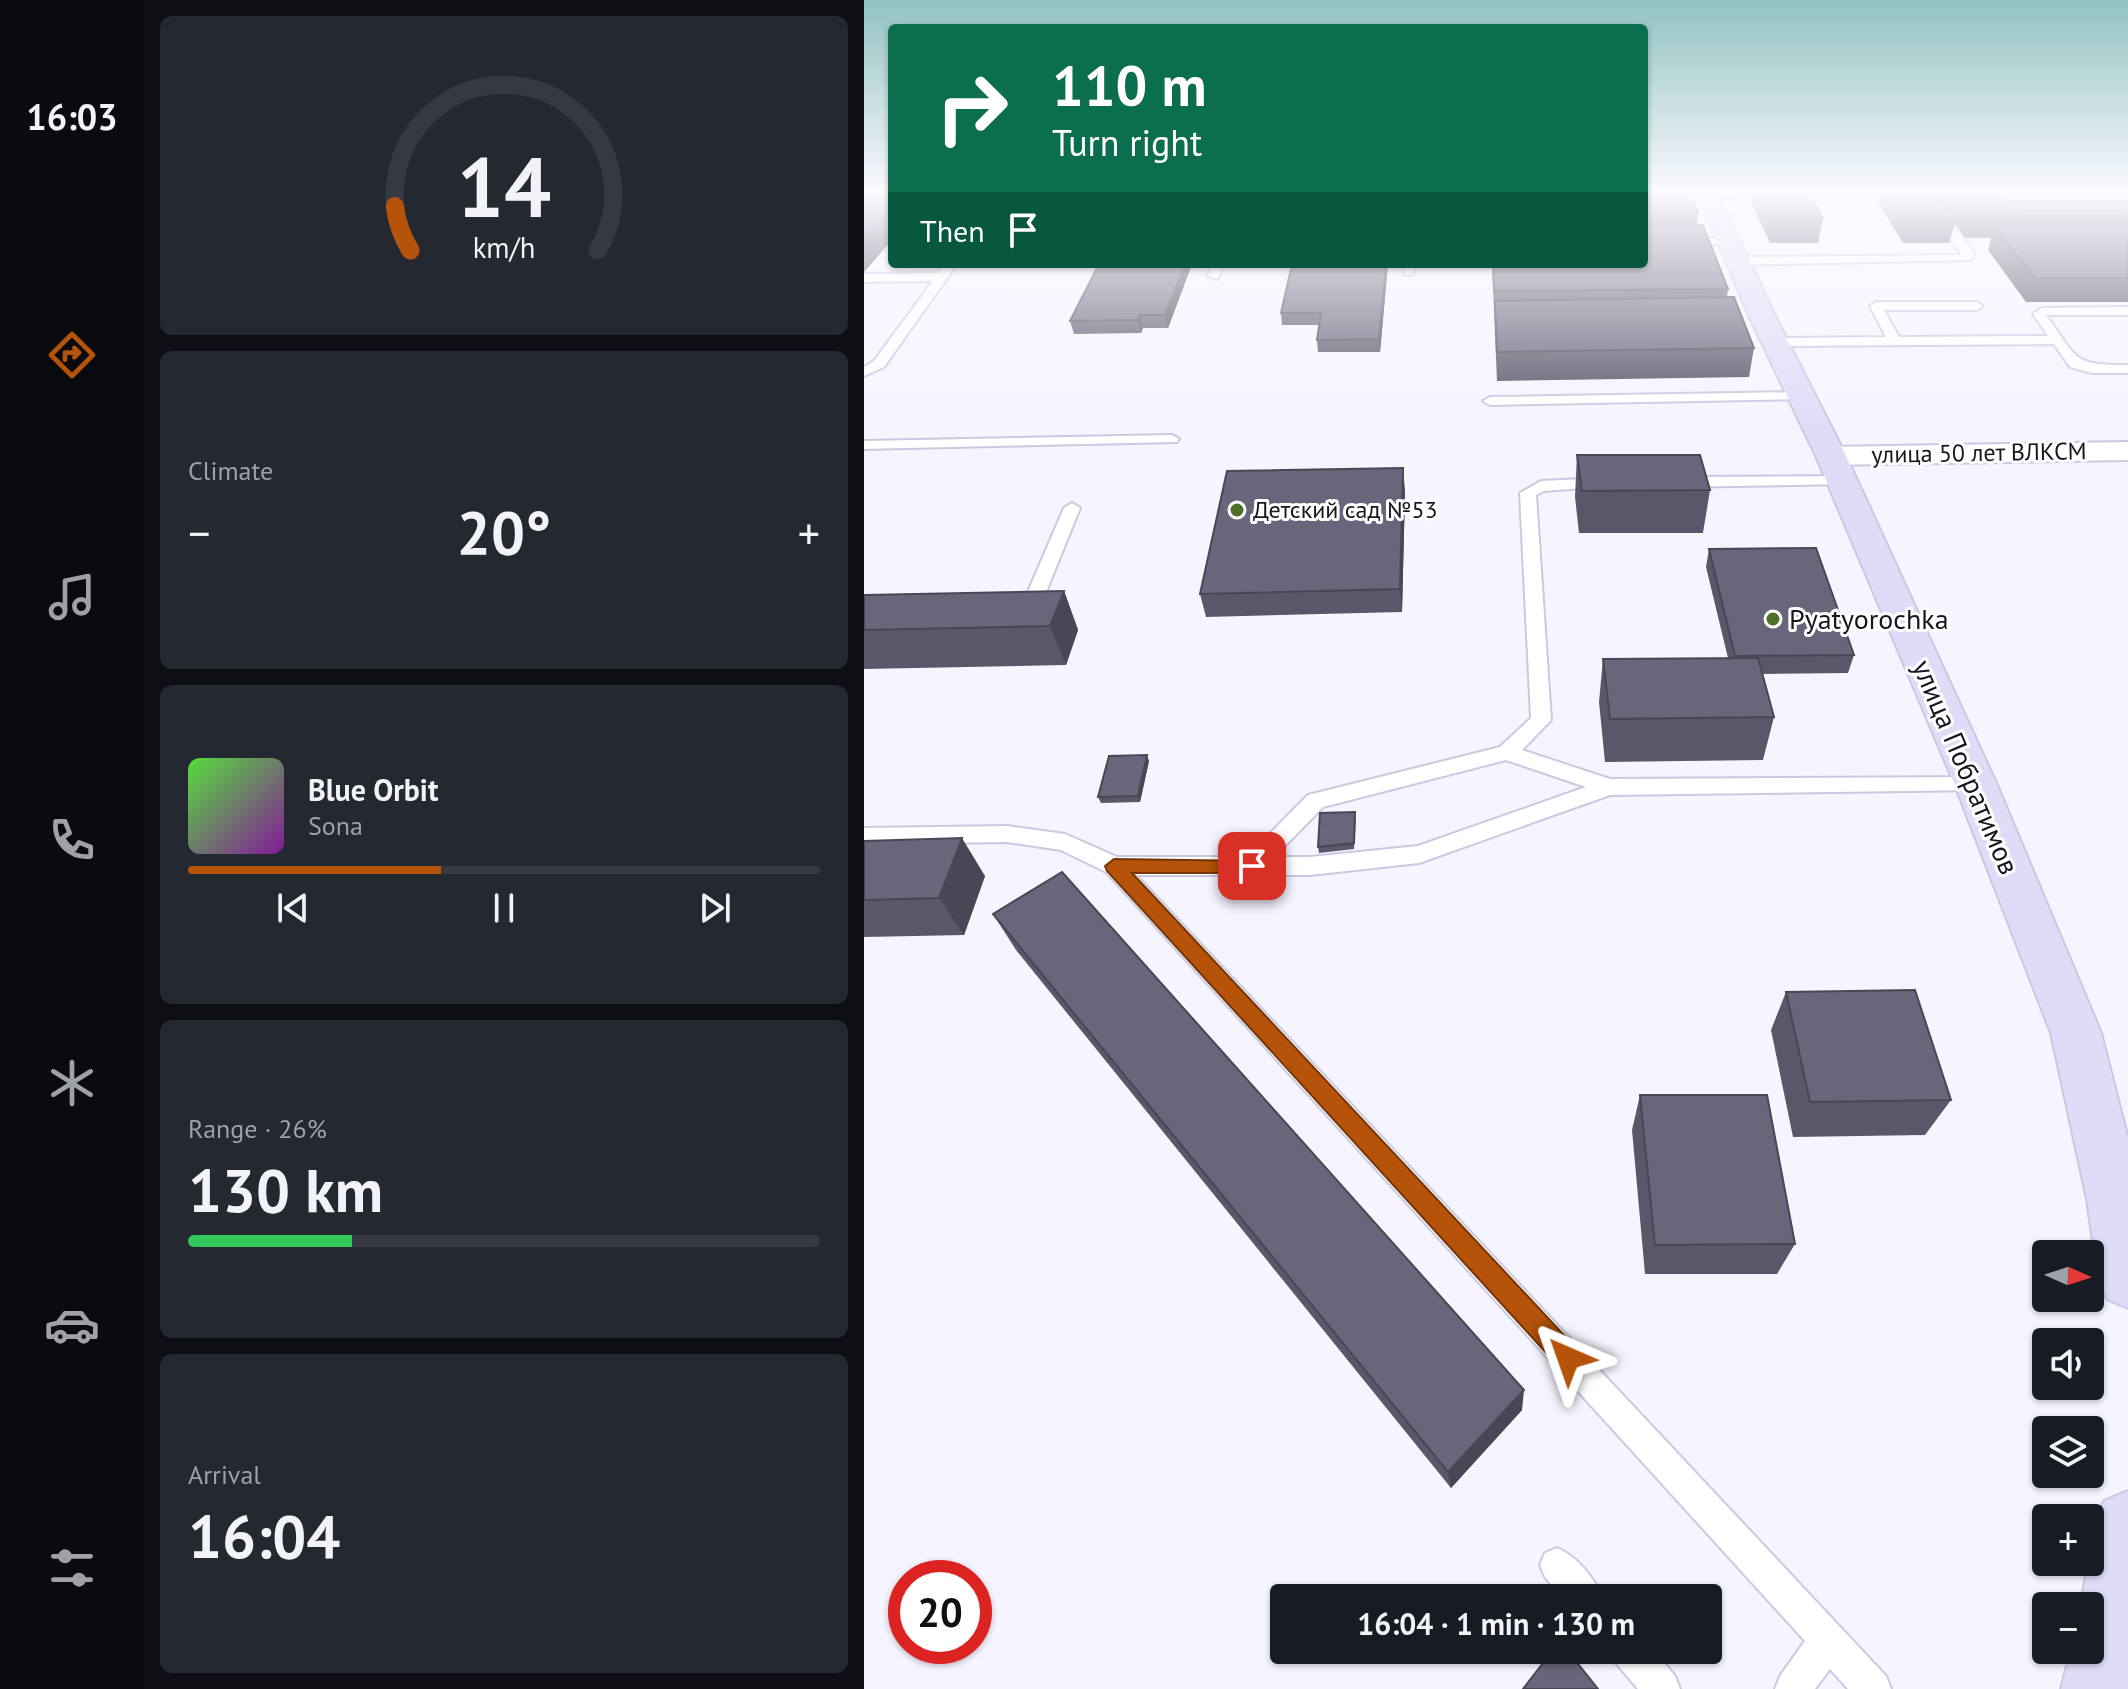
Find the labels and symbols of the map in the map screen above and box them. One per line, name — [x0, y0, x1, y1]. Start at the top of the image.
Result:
street label: улица 50 лет ВЛКСМ — [1871, 435, 2087, 470]
place label: Детский сад №53 — [1253, 494, 1438, 525]
marker: Детский сад №53 — [1228, 501, 1246, 519]
place label: Pyatyorochka — [1789, 600, 1949, 637]
marker: Pyatyorochka — [1764, 610, 1782, 628]
street label: улица Побратимов — [1905, 654, 2028, 880]
pin — [1218, 832, 1286, 900]
north arrow — [2032, 1240, 2104, 1312]
position arrow — [1526, 1316, 1610, 1400]
speed limit sign: 20 — [888, 1560, 992, 1664]

